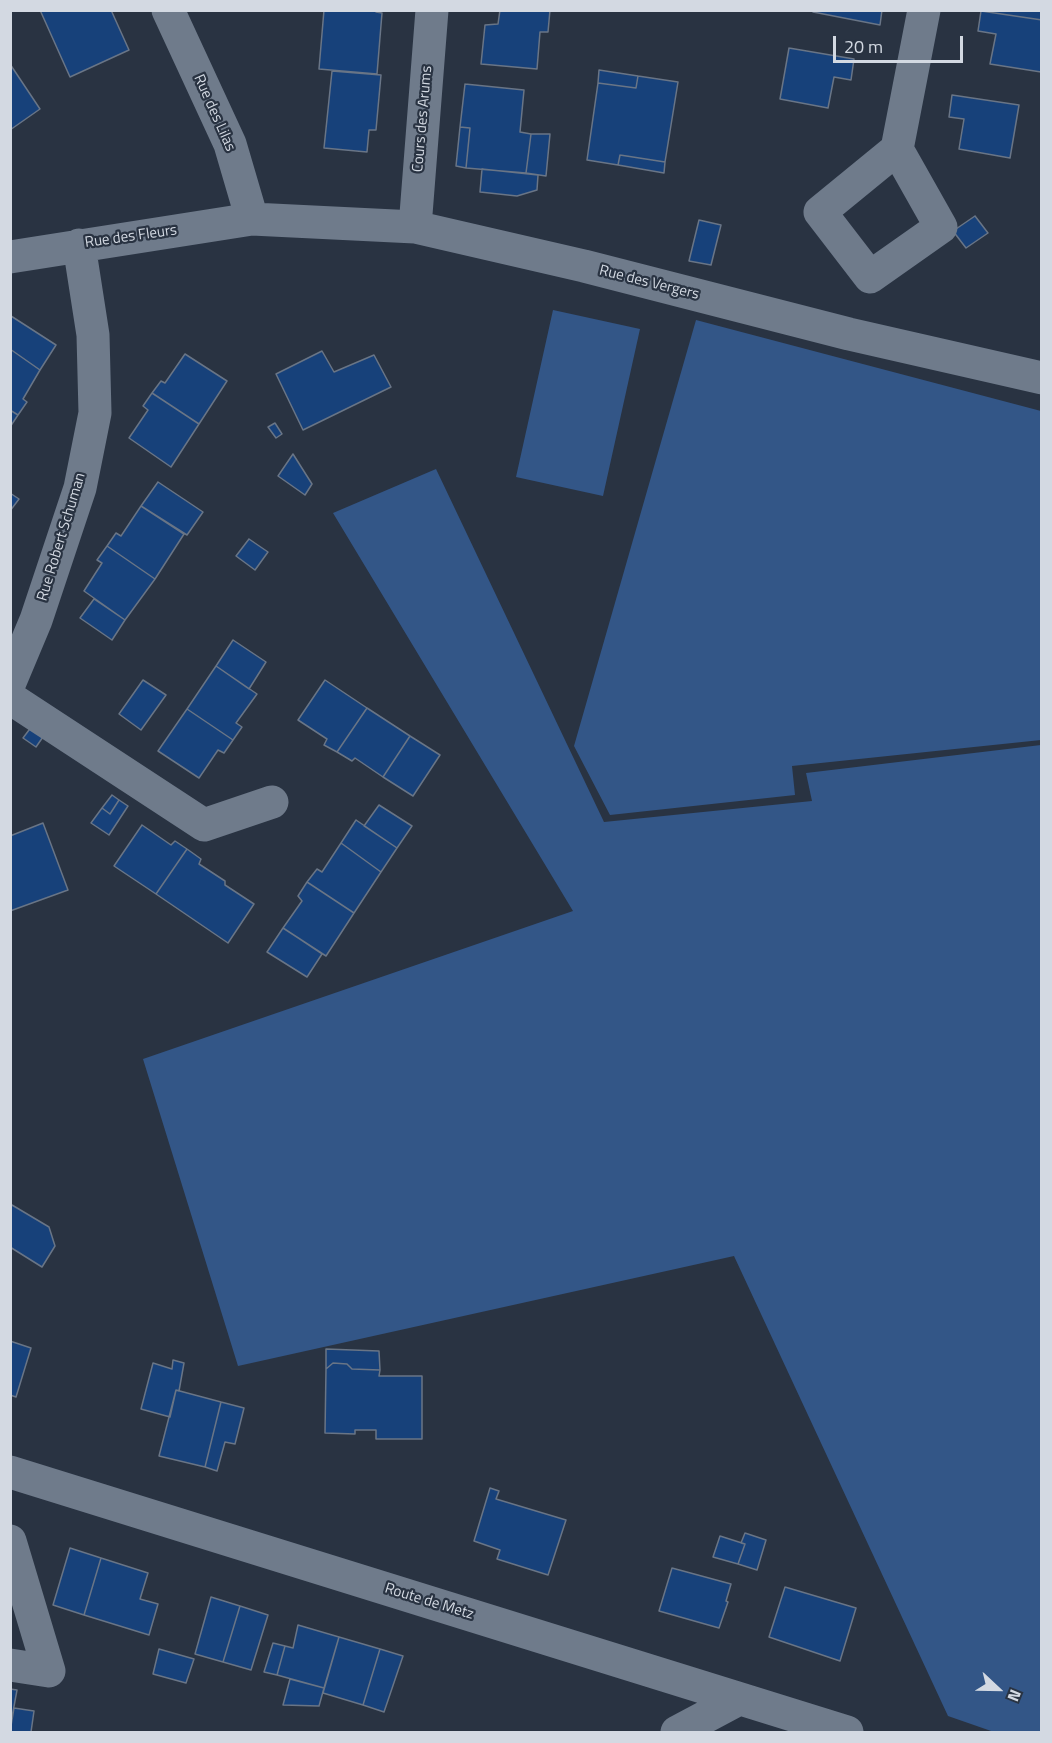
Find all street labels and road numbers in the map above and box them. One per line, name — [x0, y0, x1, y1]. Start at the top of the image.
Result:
street label: Cours des Arums — [409, 65, 437, 173]
street label: Rue des Lilas — [189, 72, 239, 154]
street label: Rue des Fleurs — [84, 222, 178, 252]
street label: Rue des Vergers — [597, 262, 701, 304]
street label: Rue Robert Schuman — [34, 471, 90, 603]
street label: Route de Metz — [382, 1580, 476, 1624]

